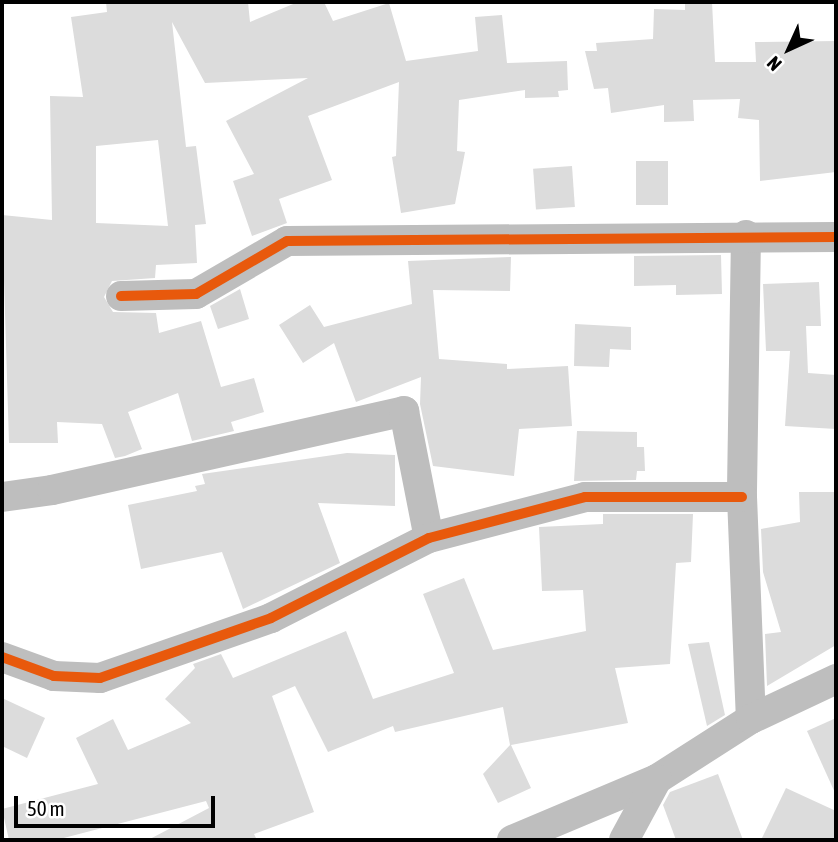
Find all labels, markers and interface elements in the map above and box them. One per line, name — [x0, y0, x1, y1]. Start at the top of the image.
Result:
north arrow — [754, 14, 824, 84]
text: N — [762, 52, 786, 76]
scale bar — [18, 782, 219, 826]
text: 50 m — [27, 796, 65, 820]

